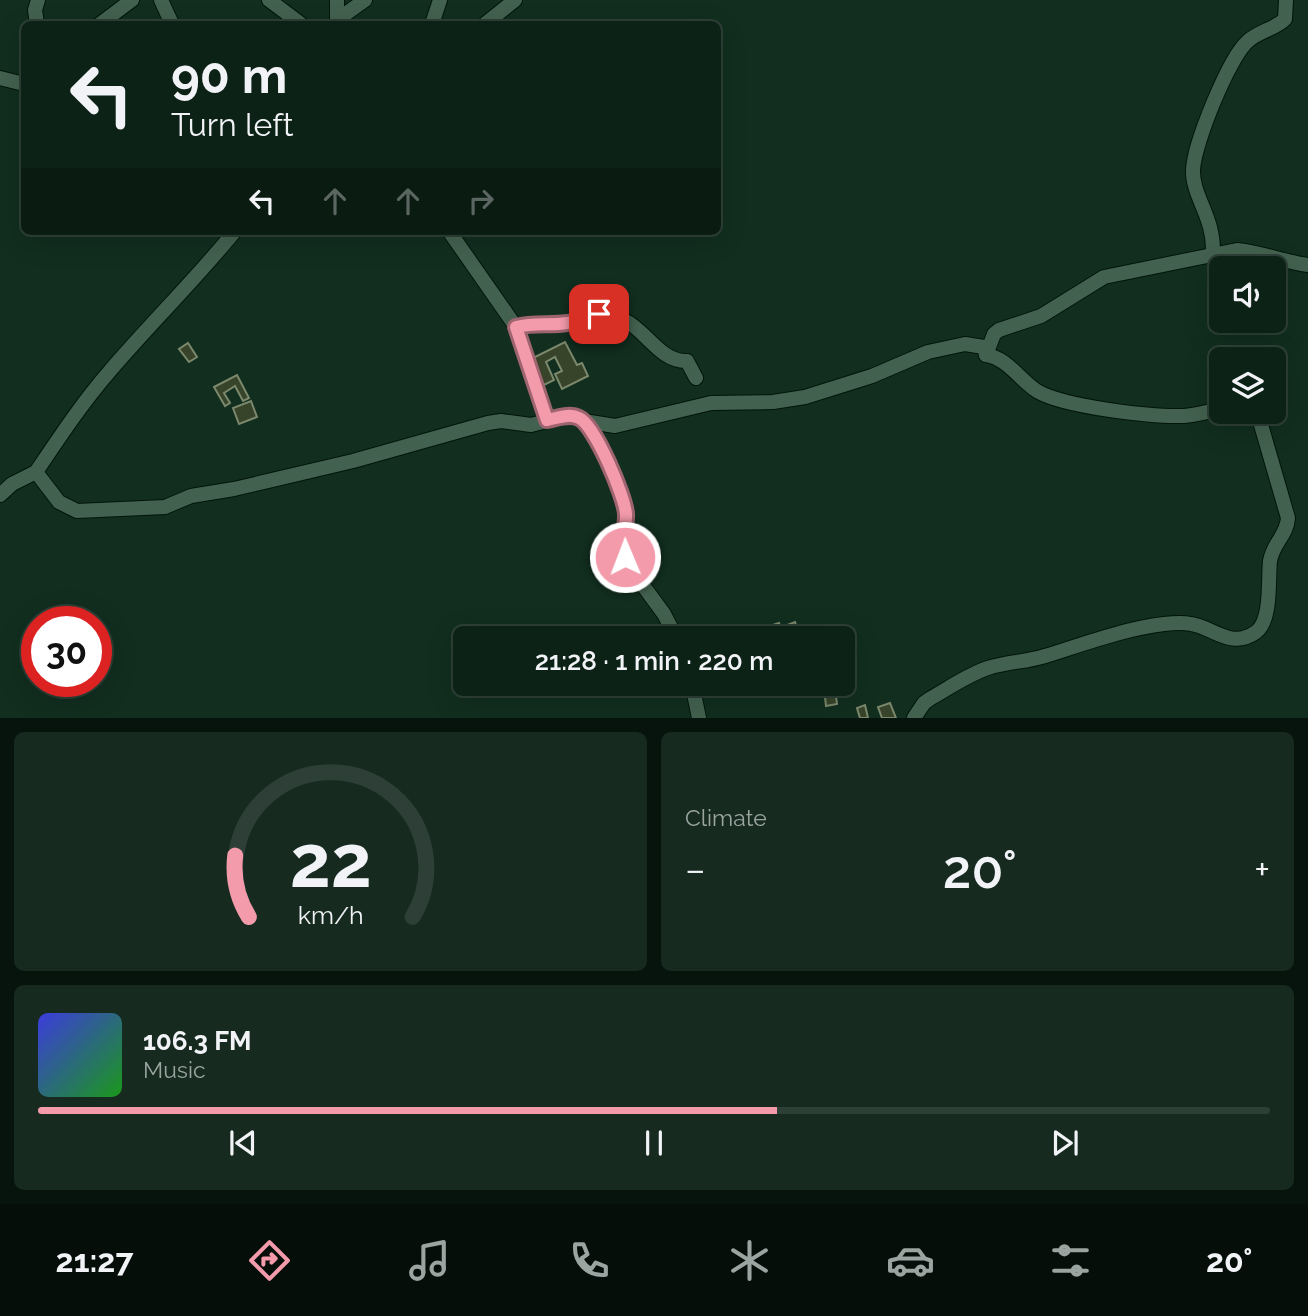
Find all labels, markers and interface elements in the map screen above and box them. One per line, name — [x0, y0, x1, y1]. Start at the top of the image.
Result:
text: 90 m — [171, 47, 287, 104]
icon: left — [56, 49, 147, 140]
text: Turn left — [171, 106, 293, 143]
icon: left — [243, 182, 281, 220]
icon: ahead — [316, 182, 354, 220]
icon: ahead — [389, 182, 427, 220]
icon: right — [462, 182, 500, 220]
map controls — [1209, 256, 1286, 424]
button: sound — [1209, 256, 1286, 333]
pin — [569, 284, 629, 344]
icon: arrive — [580, 295, 618, 333]
button: layers — [1209, 347, 1286, 424]
position arrow — [588, 520, 662, 594]
speed limit sign: 30 — [21, 606, 112, 697]
text: 21:28 · 1 min · 220 m — [535, 646, 773, 676]
text: Climate — [685, 804, 767, 831]
text: 22 — [289, 820, 372, 905]
text: 20° — [943, 839, 1017, 900]
text: − — [685, 847, 705, 892]
text: + — [1254, 847, 1270, 892]
text: km/h — [298, 900, 363, 930]
text: 106.3 FM — [143, 1026, 252, 1056]
text: Music — [143, 1056, 206, 1083]
icon: previous — [224, 1124, 262, 1162]
icon: pause — [635, 1124, 673, 1162]
icon: next — [1046, 1124, 1084, 1162]
icon: directions — [245, 1236, 294, 1285]
icon: music — [405, 1236, 454, 1285]
icon: phone — [565, 1236, 614, 1285]
icon: climate — [725, 1236, 774, 1285]
icon: car — [886, 1236, 935, 1285]
icon: filters — [1046, 1236, 1095, 1285]
text: 21:27 — [56, 1242, 133, 1279]
text: 20° — [1206, 1242, 1252, 1279]

